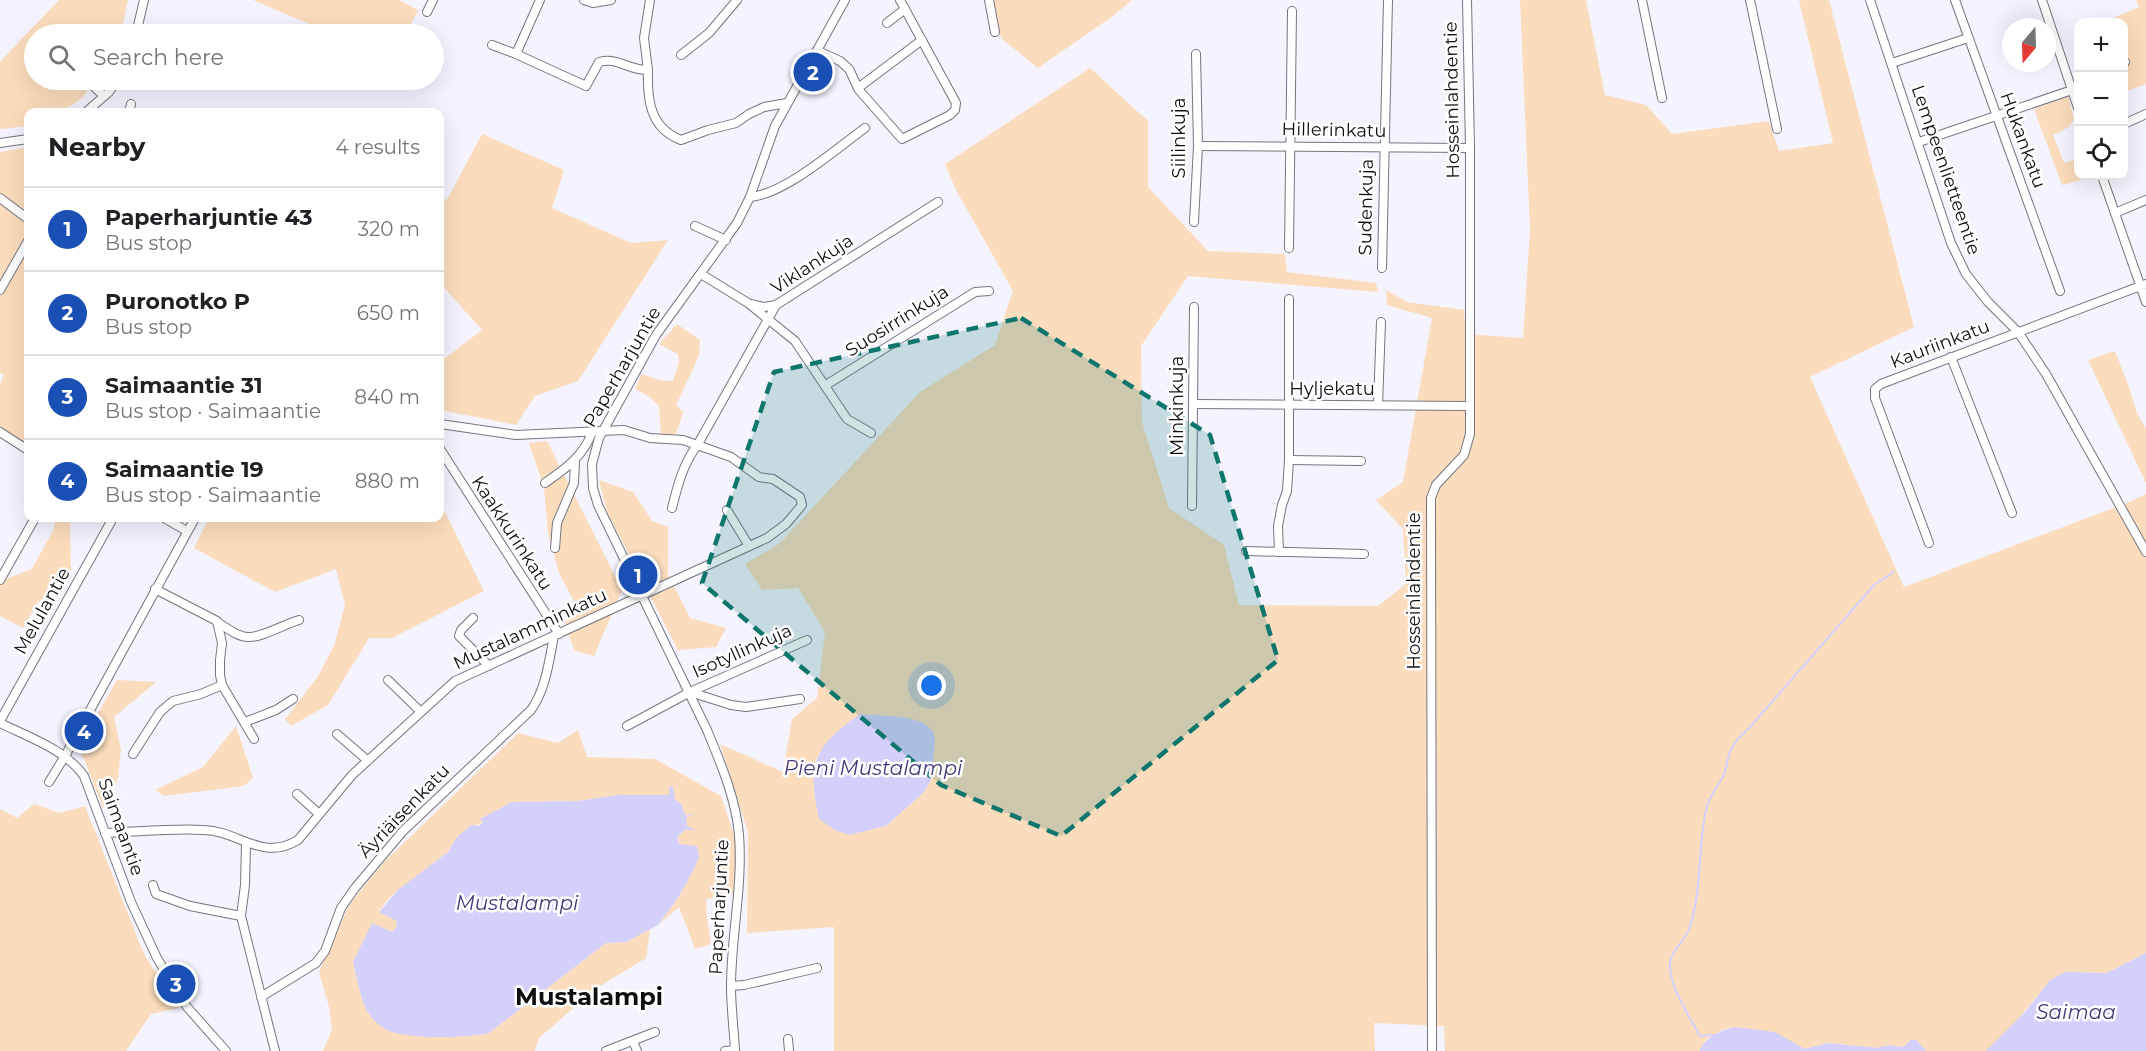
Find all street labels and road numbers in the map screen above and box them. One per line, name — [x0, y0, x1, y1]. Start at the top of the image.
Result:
street label: Hosseinlahdentie — [1440, 21, 1464, 179]
street label: Lempeenlietteentie — [1907, 82, 1985, 258]
street label: Hukankatu — [1995, 89, 2051, 191]
street label: Siilinkuja — [1168, 98, 1190, 178]
street label: Hillerinkatu — [1281, 118, 1387, 142]
street label: Sudenkuja — [1354, 158, 1378, 256]
street label: Viklankuja — [767, 229, 857, 299]
street label: Suosirrinkuja — [841, 281, 953, 361]
street label: Paperharjuntie — [579, 303, 666, 431]
street label: Kauriinkatu — [1887, 315, 1993, 373]
street label: Minkinkuja — [1166, 356, 1188, 456]
street label: Hyljekatu — [1289, 378, 1375, 400]
street label: Kaakkurinkatu — [467, 472, 557, 594]
street label: Hosseinlahdentie — [1403, 512, 1425, 670]
street label: Melulantie — [9, 564, 75, 658]
street label: Mustalamminkatu — [450, 584, 610, 674]
street label: Isotyllinkuja — [689, 619, 795, 683]
street label: Äyriäisenkatu — [354, 759, 454, 863]
street label: Saimaantie — [93, 775, 149, 879]
street label: Paperharjuntie — [704, 839, 734, 975]

